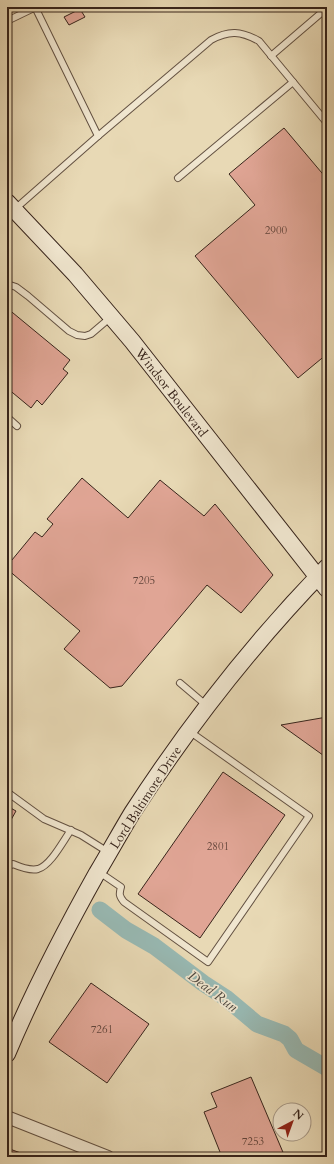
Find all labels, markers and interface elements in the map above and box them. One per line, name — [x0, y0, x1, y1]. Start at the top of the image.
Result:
house number: 2900 — [265, 223, 288, 238]
street label: Windsor Boulevard — [130, 344, 212, 441]
house number: 7205 — [133, 573, 155, 588]
street label: Lord Baltimore Drive — [106, 743, 186, 852]
house number: 2801 — [207, 839, 229, 854]
water label: Dead Run — [184, 966, 242, 1016]
house number: 7261 — [91, 1022, 113, 1037]
north arrow — [272, 1102, 312, 1142]
text: N — [290, 1106, 307, 1124]
house number: 7253 — [242, 1134, 265, 1149]

